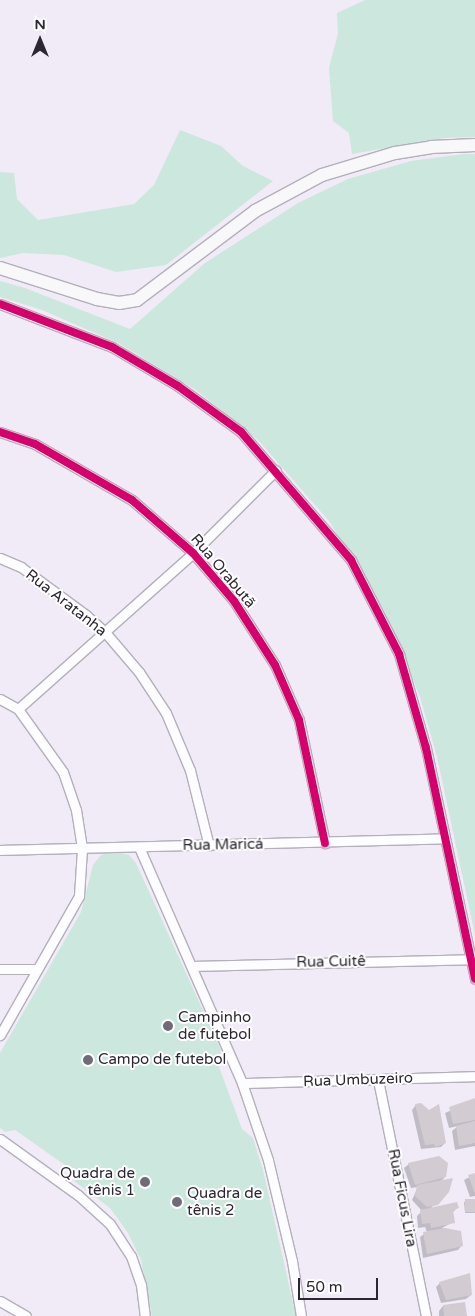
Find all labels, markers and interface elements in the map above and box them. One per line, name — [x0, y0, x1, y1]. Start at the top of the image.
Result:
north arrow — [15, 15, 65, 65]
text: N — [34, 16, 46, 33]
street label: Rua Orabutã — [187, 530, 259, 612]
street label: Rua Aratanha — [22, 566, 110, 640]
street label: Rua Maricá — [182, 835, 264, 855]
street label: Rua Cuitê — [296, 952, 366, 972]
place label: Campinho de futebol — [178, 1008, 251, 1043]
marker: Campinho de futebol — [162, 1020, 174, 1032]
place label: Campo de futebol — [98, 1051, 226, 1069]
marker: Campo de futebol — [82, 1054, 94, 1066]
street label: Rua Umbuzeiro — [303, 1069, 413, 1091]
street label: Rua Ficus Lira — [384, 1147, 420, 1249]
place label: Quadra de tênis 1 — [60, 1164, 135, 1199]
marker: Quadra de tênis 1 — [139, 1176, 151, 1188]
place label: Quadra de tênis 2 — [187, 1184, 262, 1219]
marker: Quadra de tênis 2 — [171, 1196, 183, 1208]
scale bar — [300, 1268, 380, 1300]
text: 50 m — [306, 1278, 343, 1296]

